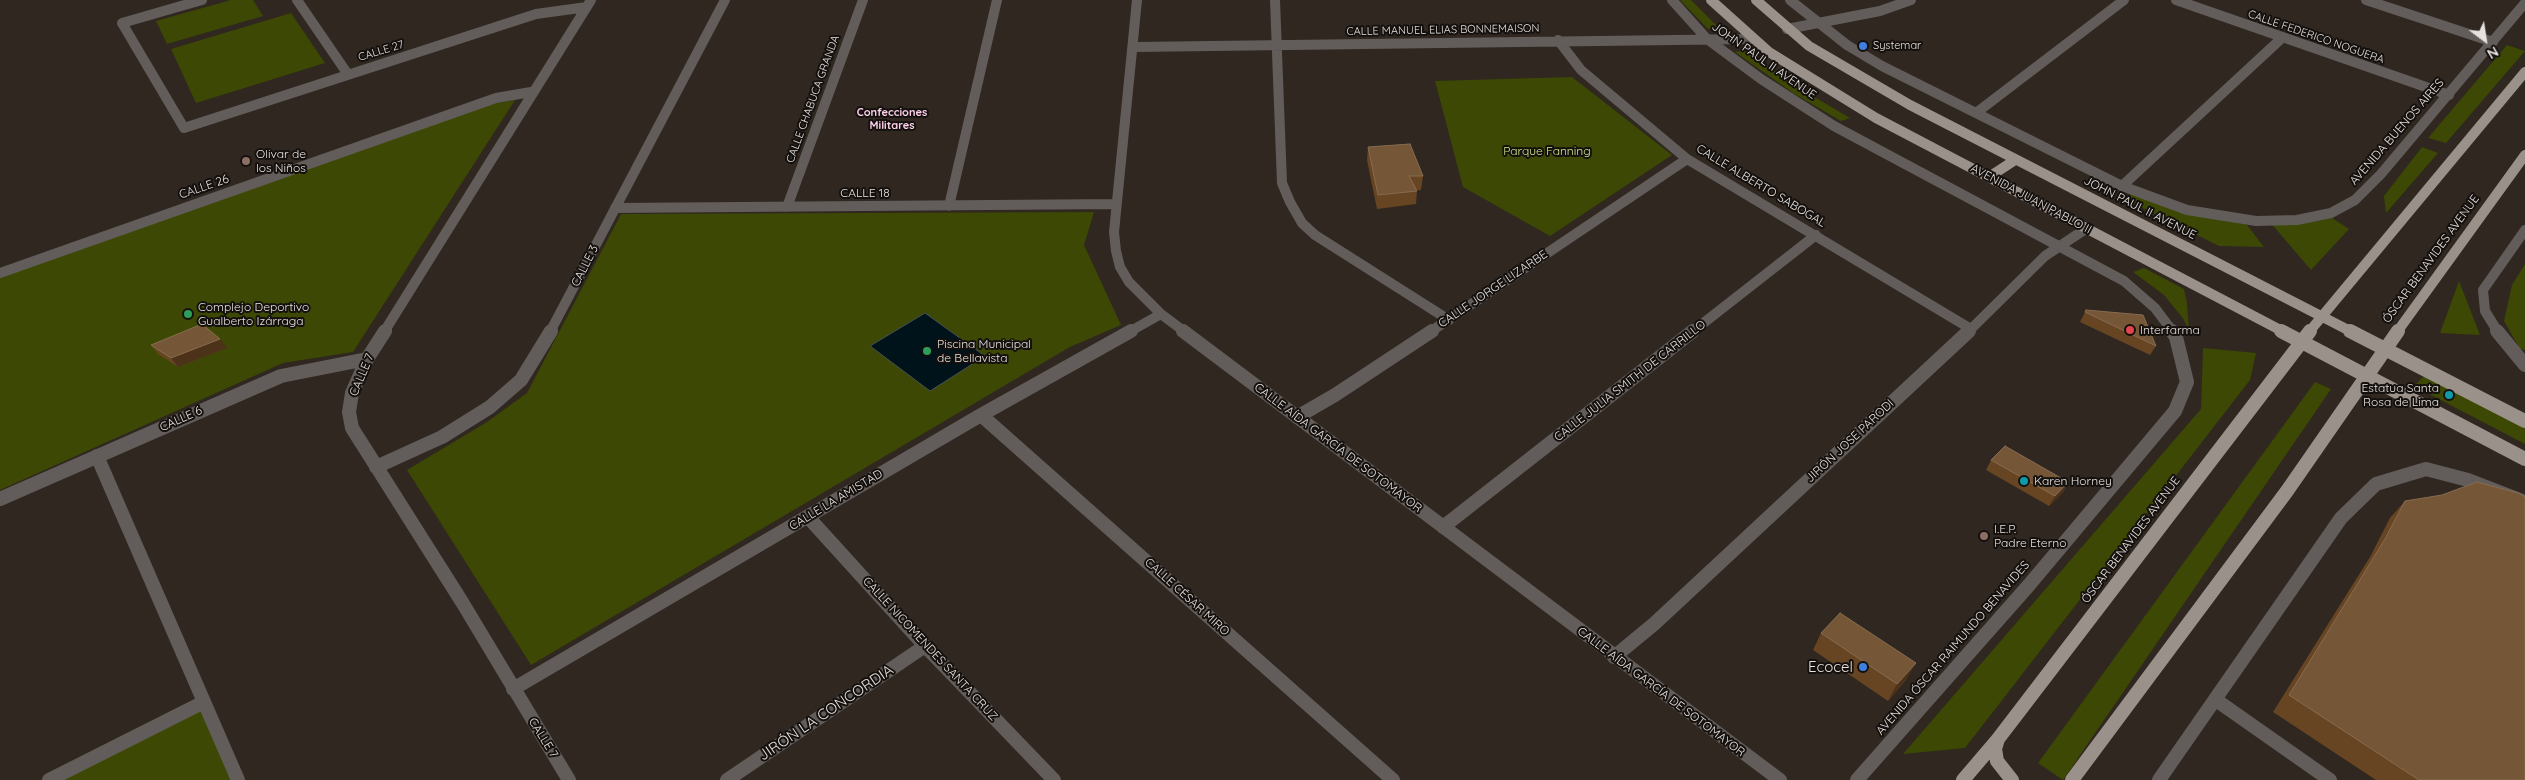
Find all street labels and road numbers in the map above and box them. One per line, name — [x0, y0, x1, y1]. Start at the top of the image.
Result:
street label: CALLE FEDERICO NOGUERA — [2246, 7, 2386, 67]
street label: JOHN PAUL II AVENUE — [1709, 20, 1819, 102]
street label: CALLE MANUEL ELIAS BONNEMAISON — [1346, 22, 1540, 38]
street label: CALLE CHABUCA GRANDA — [784, 33, 842, 165]
street label: CALLE 27 — [357, 38, 405, 64]
street label: AVENIDA BUENOS AIRES — [2347, 76, 2447, 188]
street label: CALLE ALBERTO SABOGAL — [1694, 142, 1828, 230]
street label: AVENIDA JUAN PABLO II — [1968, 161, 2094, 237]
street label: CALLE 26 — [177, 172, 231, 202]
street label: JOHN PAUL II AVENUE — [2081, 173, 2199, 243]
street label: CALLE 18 — [840, 186, 890, 200]
street label: ÓSCAR BENAVIDES AVENUE — [2380, 192, 2482, 326]
street label: CALLE 3 — [568, 243, 602, 289]
street label: CALLE JORGE LIZARBE — [1436, 247, 1550, 331]
street label: CALLE JULIA SMITH DE CARRILLO — [1551, 317, 1709, 445]
street label: CALLE 7 — [347, 352, 377, 398]
street label: CALLE AÍDA GARCÍA DE SOTOMAYOR — [1251, 380, 1425, 516]
street label: JIRÓN JOSE PARODI — [1803, 396, 1897, 486]
street label: CALLE 6 — [158, 403, 204, 435]
street label: CALLE LA AMISTAD — [787, 466, 885, 534]
street label: ÓSCAR BENAVIDES AVENUE — [2079, 474, 2183, 606]
street label: CALLE CÉSAR MIRO — [1142, 555, 1232, 639]
street label: AVENIDA ÓSCAR RAIMUNDO BENAVIDES — [1873, 558, 2033, 738]
street label: CALLE NICOMENDES SANTA CRUZ — [860, 574, 1000, 724]
street label: CALLE AÍDA GARCÍA DE SOTOMAYOR — [1574, 624, 1748, 760]
street label: JIRÓN LA CONCORDIA — [755, 661, 897, 765]
street label: CALLE 7 — [525, 715, 561, 761]

